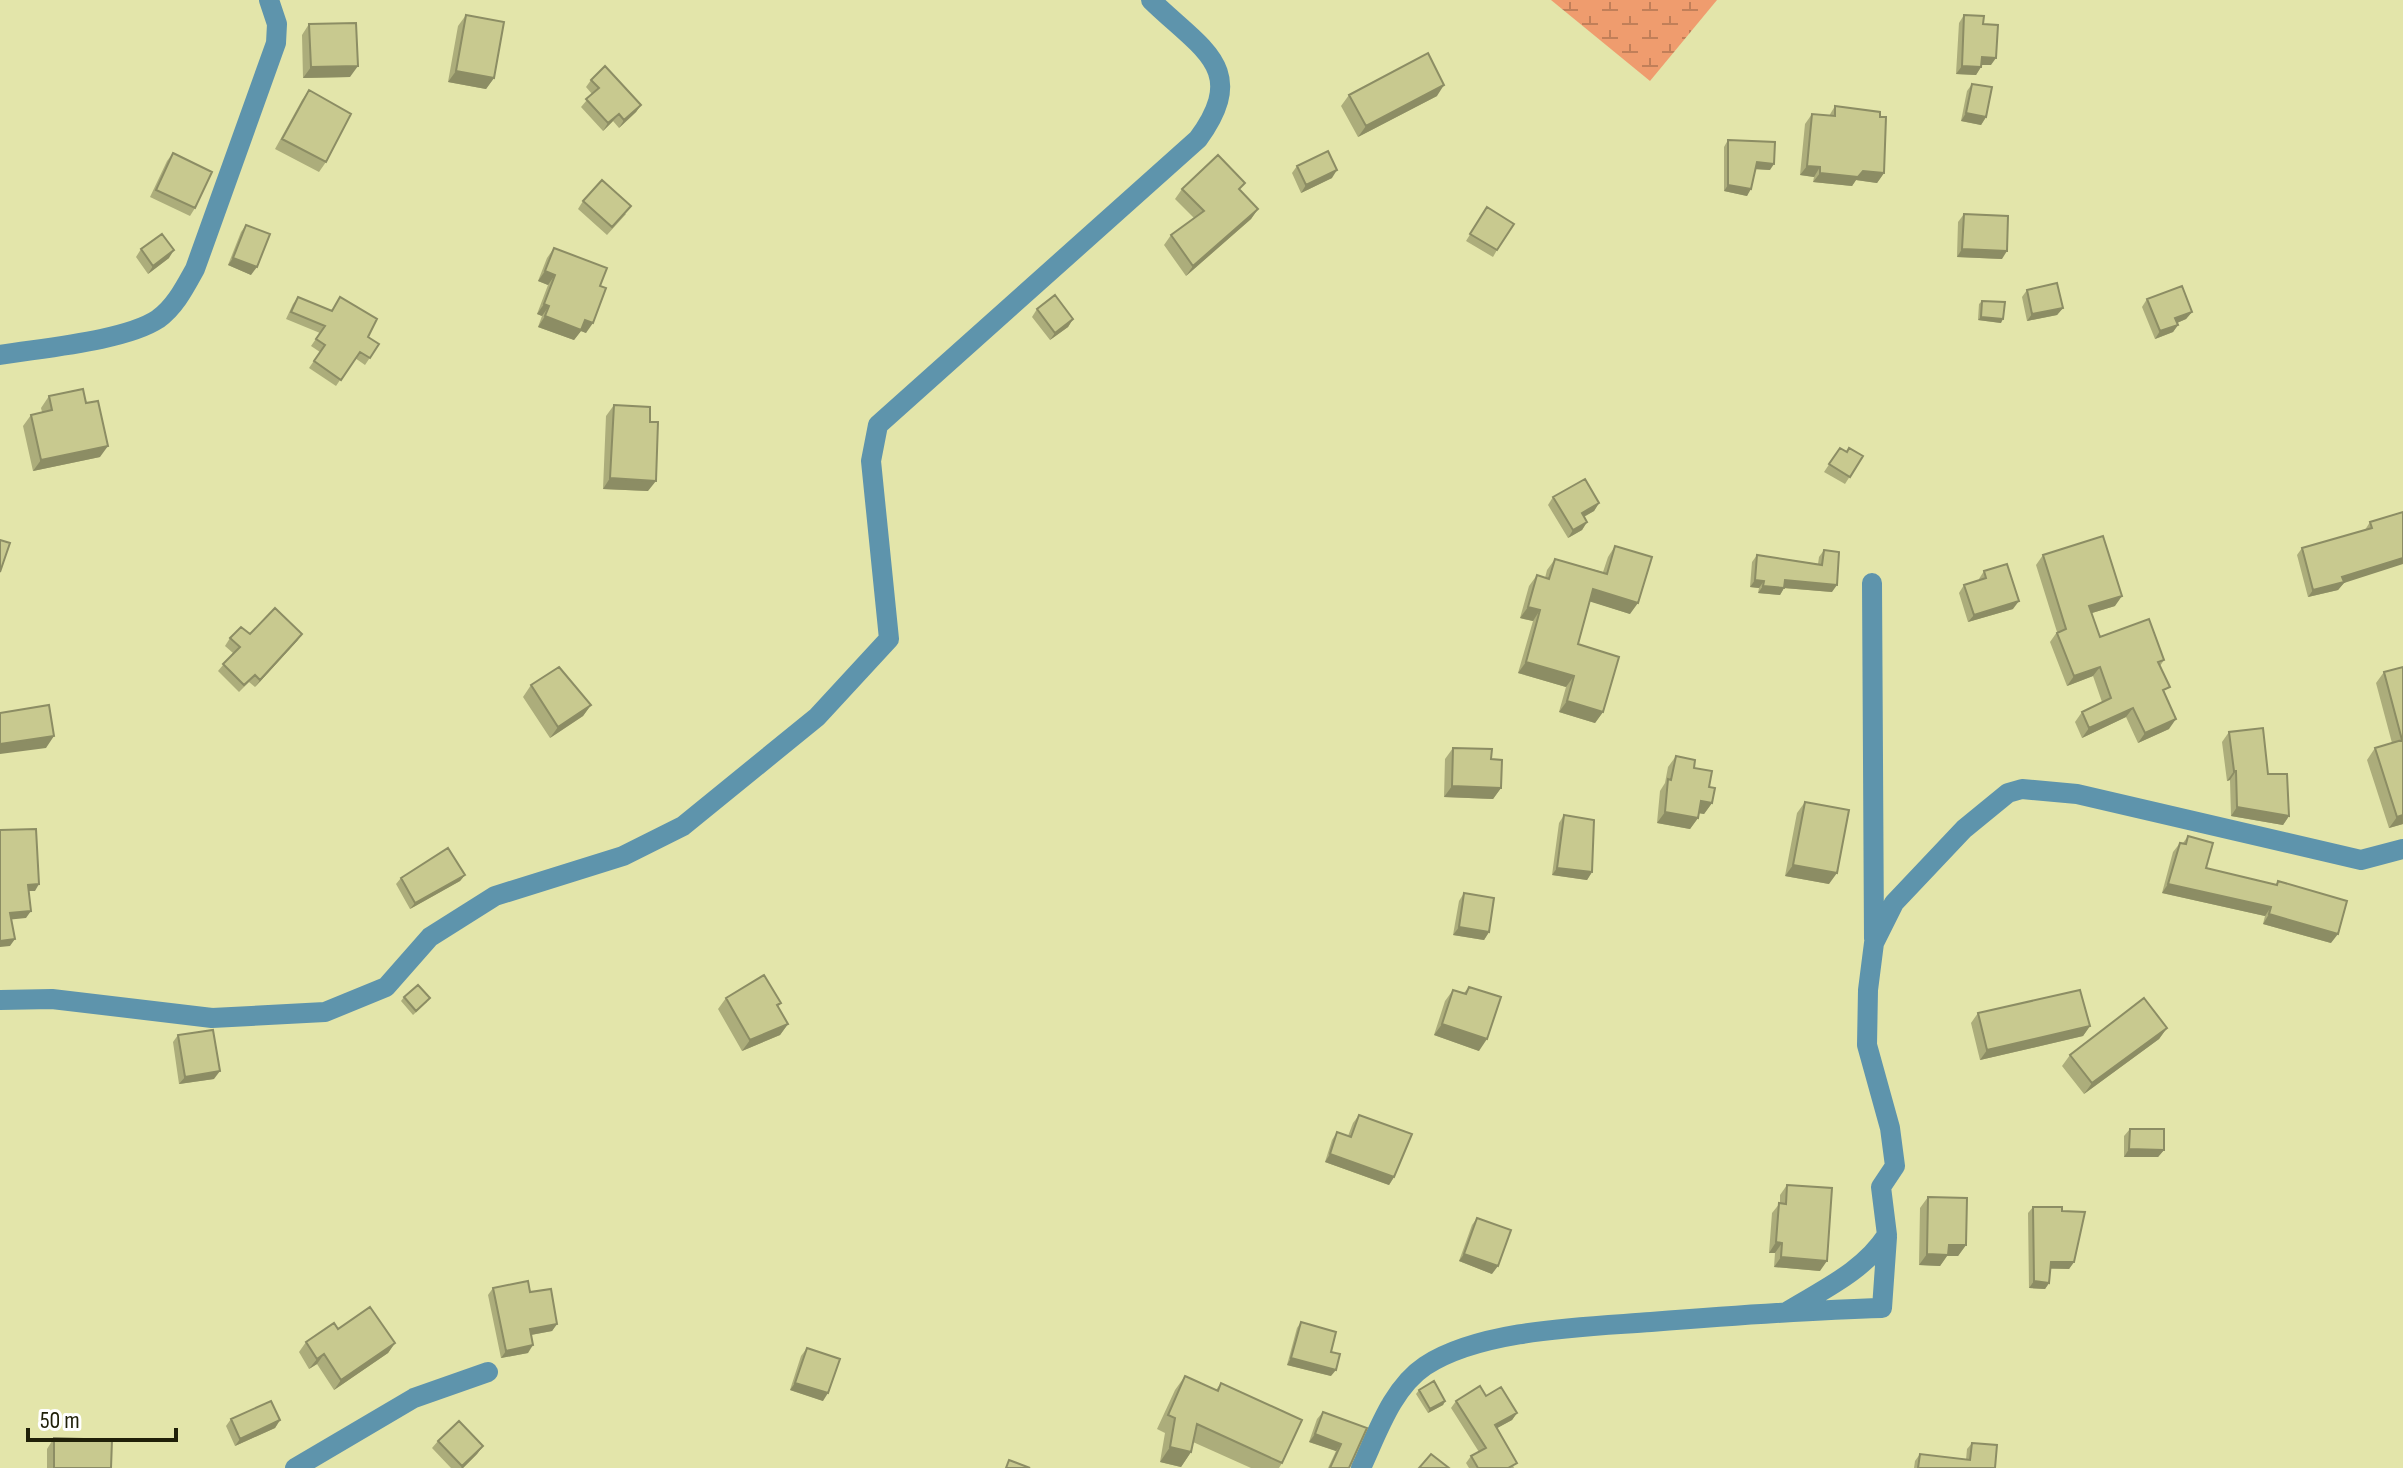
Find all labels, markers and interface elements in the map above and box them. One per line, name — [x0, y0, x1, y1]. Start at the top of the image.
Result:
scale bar — [28, 1392, 176, 1442]
text: 50 m — [40, 1406, 80, 1435]

